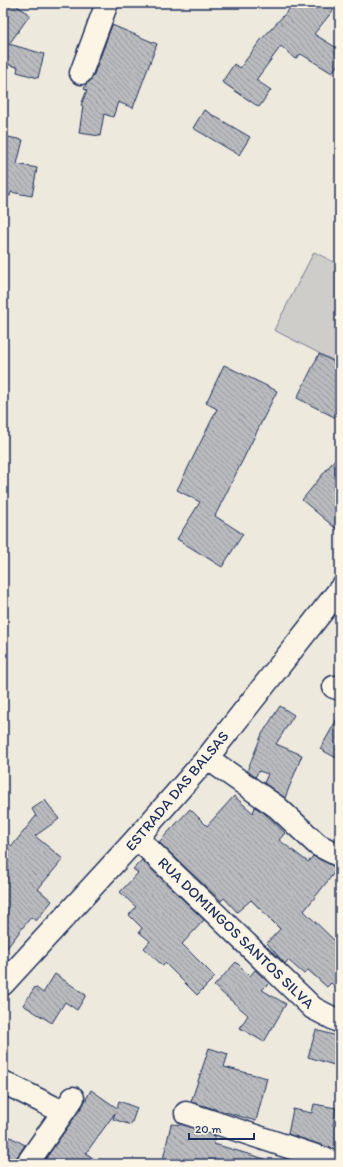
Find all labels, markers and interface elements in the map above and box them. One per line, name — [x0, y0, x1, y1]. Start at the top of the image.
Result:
street label: ESTRADA DAS BALSAS — [122, 727, 232, 855]
street label: RUA DOMINGOS SANTOS SILVA — [154, 853, 318, 1013]
scale bar — [189, 1115, 254, 1141]
text: 20 m — [195, 1122, 222, 1136]

